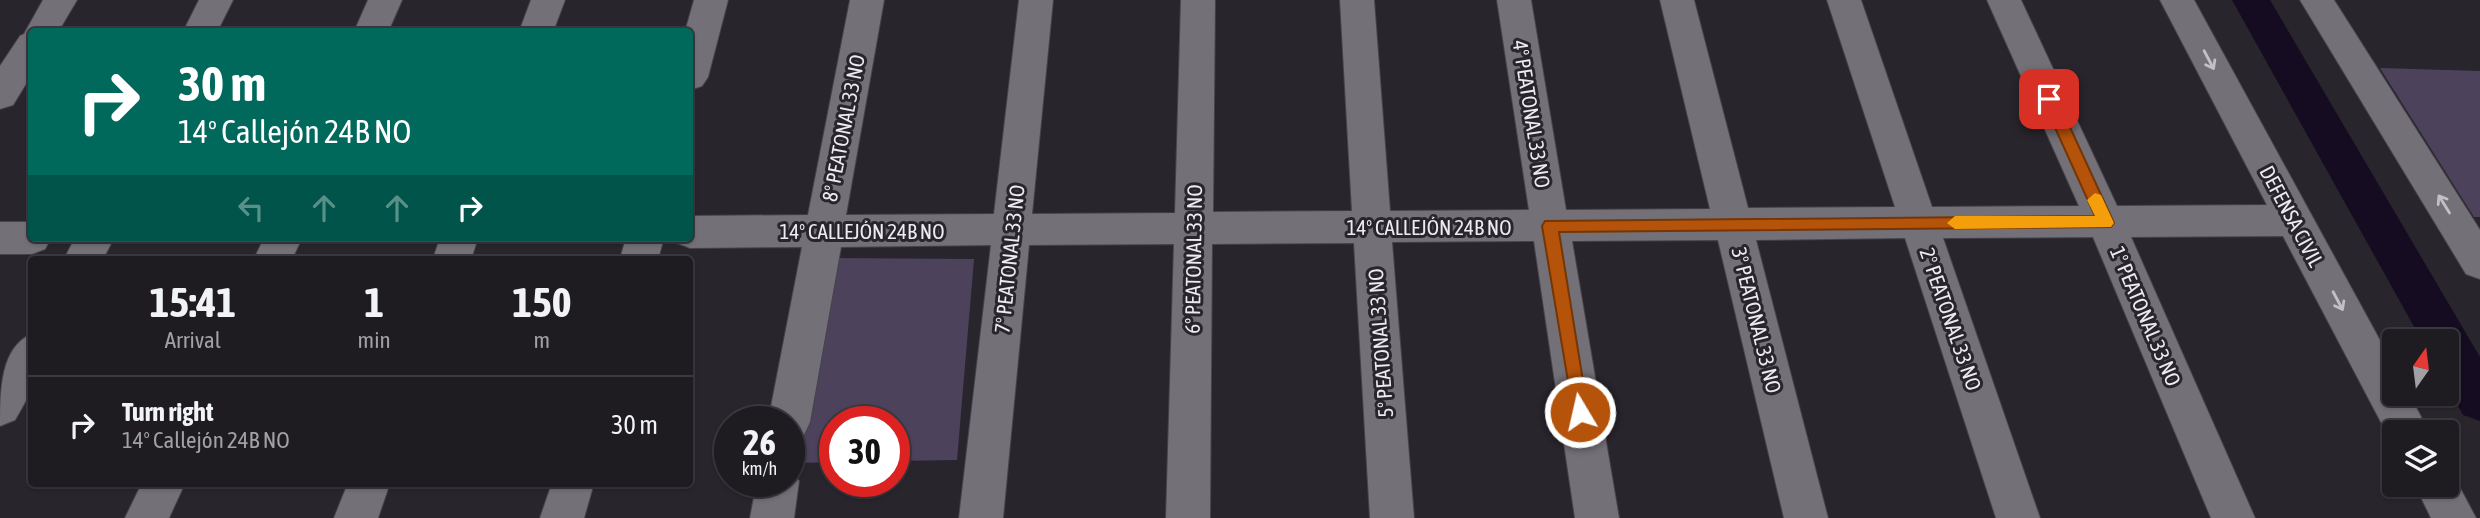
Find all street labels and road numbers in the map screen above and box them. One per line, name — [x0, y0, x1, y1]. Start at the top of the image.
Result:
street label: 4° PEATONAL 33 NO — [1508, 38, 1556, 190]
street label: 8° PEATONAL 33 NO — [817, 52, 869, 204]
street label: DEFENSA CIVIL — [2255, 161, 2329, 271]
street label: 7° PEATONAL 33 NO — [989, 184, 1029, 334]
street label: 6° PEATONAL 33 NO — [1180, 184, 1206, 334]
street label: 14° CALLEJÓN 24B NO — [1347, 215, 1511, 239]
street label: 14° CALLEJÓN 24B NO — [780, 219, 944, 243]
street label: 1° PEATONAL 33 NO — [2106, 243, 2186, 389]
street label: 3° PEATONAL 33 NO — [1727, 245, 1787, 395]
street label: 2° PEATONAL 33 NO — [1915, 245, 1987, 393]
street label: 5° PEATONAL 33 NO — [1363, 268, 1397, 418]

